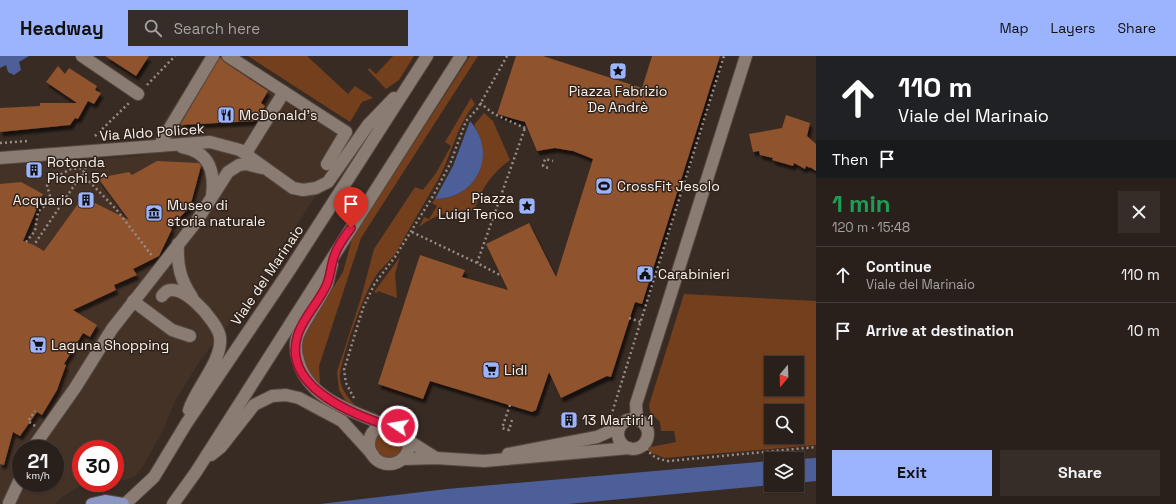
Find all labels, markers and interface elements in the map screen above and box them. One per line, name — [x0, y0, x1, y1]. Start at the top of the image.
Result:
search box — [128, 10, 408, 46]
text: Headway — [20, 16, 104, 41]
icon: search — [142, 17, 164, 39]
text: Search here — [174, 19, 260, 38]
text: Map — [999, 19, 1029, 37]
text: Layers — [1051, 19, 1095, 37]
text: Share — [1117, 19, 1156, 37]
place icon: Piazza Fabrizio De Andrè — [608, 61, 628, 81]
text: 110 m — [898, 69, 972, 105]
icon: ahead — [832, 72, 884, 124]
place label: Piazza Fabrizio De Andrè — [569, 82, 667, 116]
text: Viale del Marinaio — [898, 104, 1049, 127]
restaurant icon: McDonald's — [216, 105, 236, 125]
place label: McDonald's — [239, 106, 317, 124]
street label: Via Aldo Policek — [99, 119, 205, 145]
icon: arrive — [876, 148, 898, 170]
text: Then — [832, 150, 868, 169]
place label: Rotonda Picchi 5^ — [47, 153, 108, 187]
building icon: Rotonda Picchi 5^ — [24, 160, 44, 180]
sports icon: CrossFit Jesolo — [594, 176, 614, 196]
place label: CrossFit Jesolo — [617, 177, 720, 195]
pin — [334, 187, 368, 228]
text: 1 min — [832, 188, 891, 219]
place label: Piazza Luigi Tenco — [438, 189, 514, 223]
building icon: Acquario — [76, 190, 96, 210]
place label: Acquario — [13, 191, 73, 209]
button: close — [1118, 191, 1160, 233]
icon: arrive — [340, 193, 362, 215]
place label: Museo di storia naturale — [167, 196, 265, 230]
place icon: Piazza Luigi Tenco — [517, 196, 537, 216]
museum icon: Museo di storia naturale — [144, 203, 164, 223]
text: 120 m · 15:48 — [832, 219, 910, 236]
street label: Viale del Marinaio — [227, 221, 307, 329]
text: Continue — [866, 257, 932, 276]
public building icon: Carabinieri — [635, 264, 655, 284]
icon: ahead — [832, 264, 854, 286]
place label: Carabinieri — [658, 265, 730, 283]
text: 110 m — [1121, 265, 1160, 284]
text: Viale del Marinaio — [866, 276, 975, 293]
icon: arrive — [832, 320, 854, 342]
text: Arrive at destination — [866, 321, 1014, 340]
text: 10 m — [1127, 321, 1160, 340]
supermarket icon: Laguna Shopping — [28, 335, 48, 355]
place label: Laguna Shopping — [51, 336, 169, 354]
north arrow — [764, 356, 804, 396]
map controls — [764, 356, 804, 492]
supermarket icon: Lidl — [481, 360, 501, 380]
place label: Lidl — [504, 361, 528, 379]
button: search — [764, 404, 804, 444]
position arrow — [377, 405, 419, 447]
building icon: 13 Martiri 1 — [559, 410, 579, 430]
place label: 13 Martiri 1 — [582, 411, 653, 429]
speed limit sign: 30 — [72, 440, 124, 492]
text: 21 — [28, 448, 48, 474]
button: Exit — [832, 450, 992, 496]
button: Share — [1000, 450, 1160, 496]
button: layers — [764, 452, 804, 492]
text: km/h — [26, 469, 50, 482]

